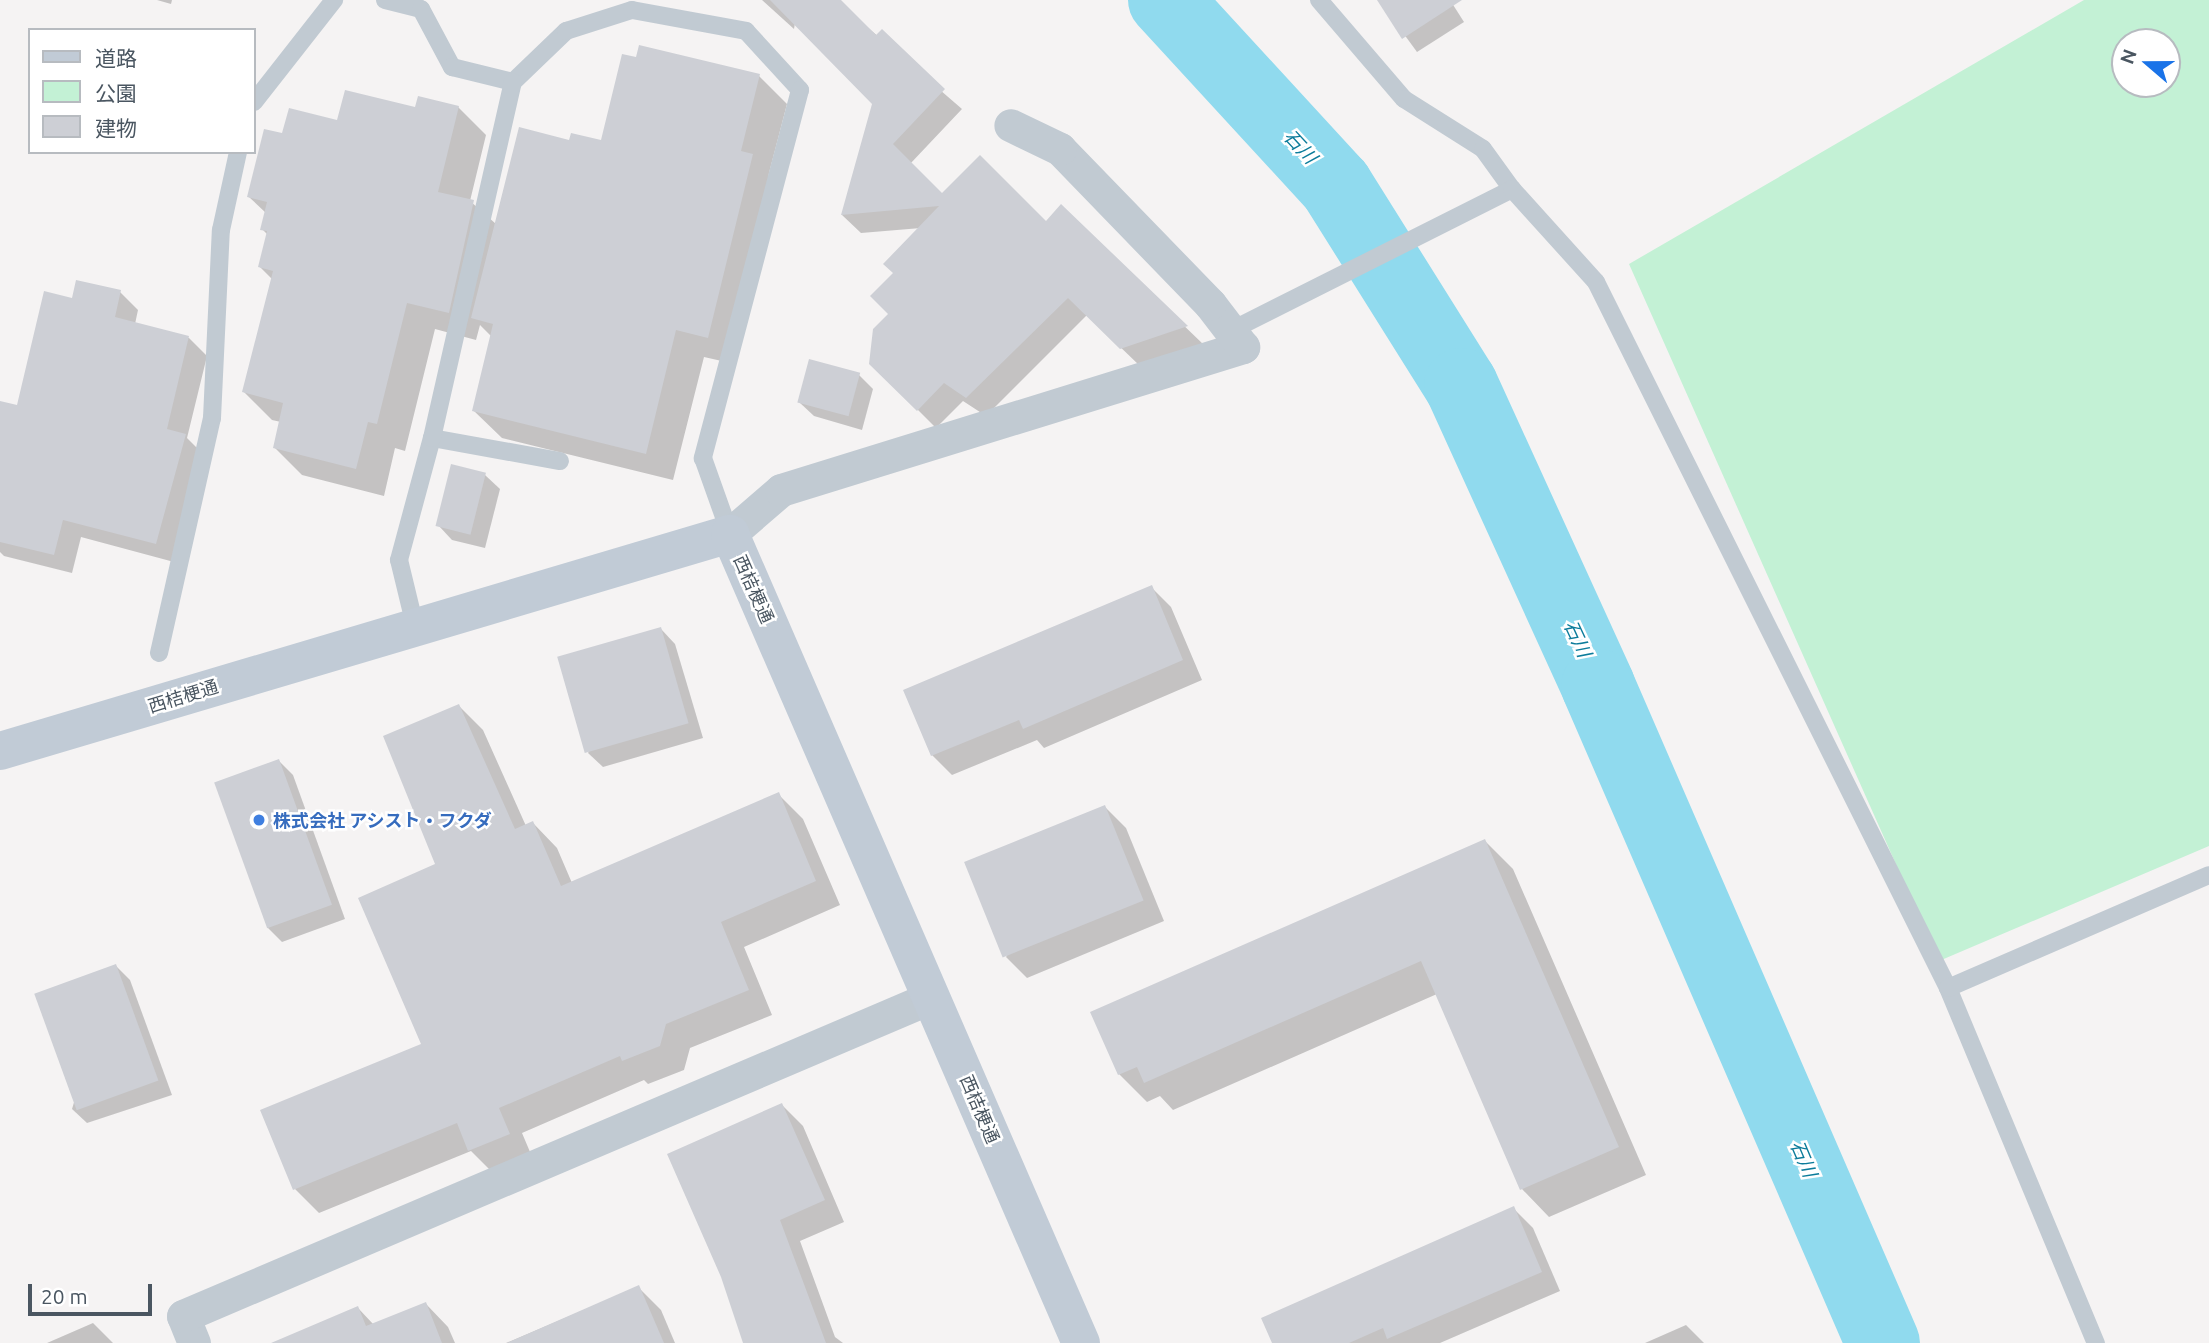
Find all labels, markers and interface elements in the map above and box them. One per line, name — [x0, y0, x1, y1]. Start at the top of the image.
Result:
legend — [28, 28, 256, 154]
north arrow — [2111, 28, 2181, 98]
text: 道路 — [95, 46, 137, 70]
text: N — [2115, 46, 2141, 67]
text: 公園 — [95, 81, 137, 105]
text: 建物 — [95, 116, 137, 140]
water label: 石川 — [1279, 125, 1321, 169]
street label: 西桔梗通 — [729, 552, 779, 626]
water label: 石川 — [1559, 617, 1595, 661]
street label: 西桔梗通 — [145, 675, 221, 717]
place label: 株式会社 アシスト・フクダ — [273, 809, 493, 831]
marker: 株式会社 アシスト・フクダ — [251, 812, 267, 828]
street label: 西桔梗通 — [956, 1072, 1004, 1146]
water label: 石川 — [1785, 1137, 1821, 1181]
scale bar — [32, 1270, 156, 1314]
text: 20 m — [41, 1284, 88, 1308]

